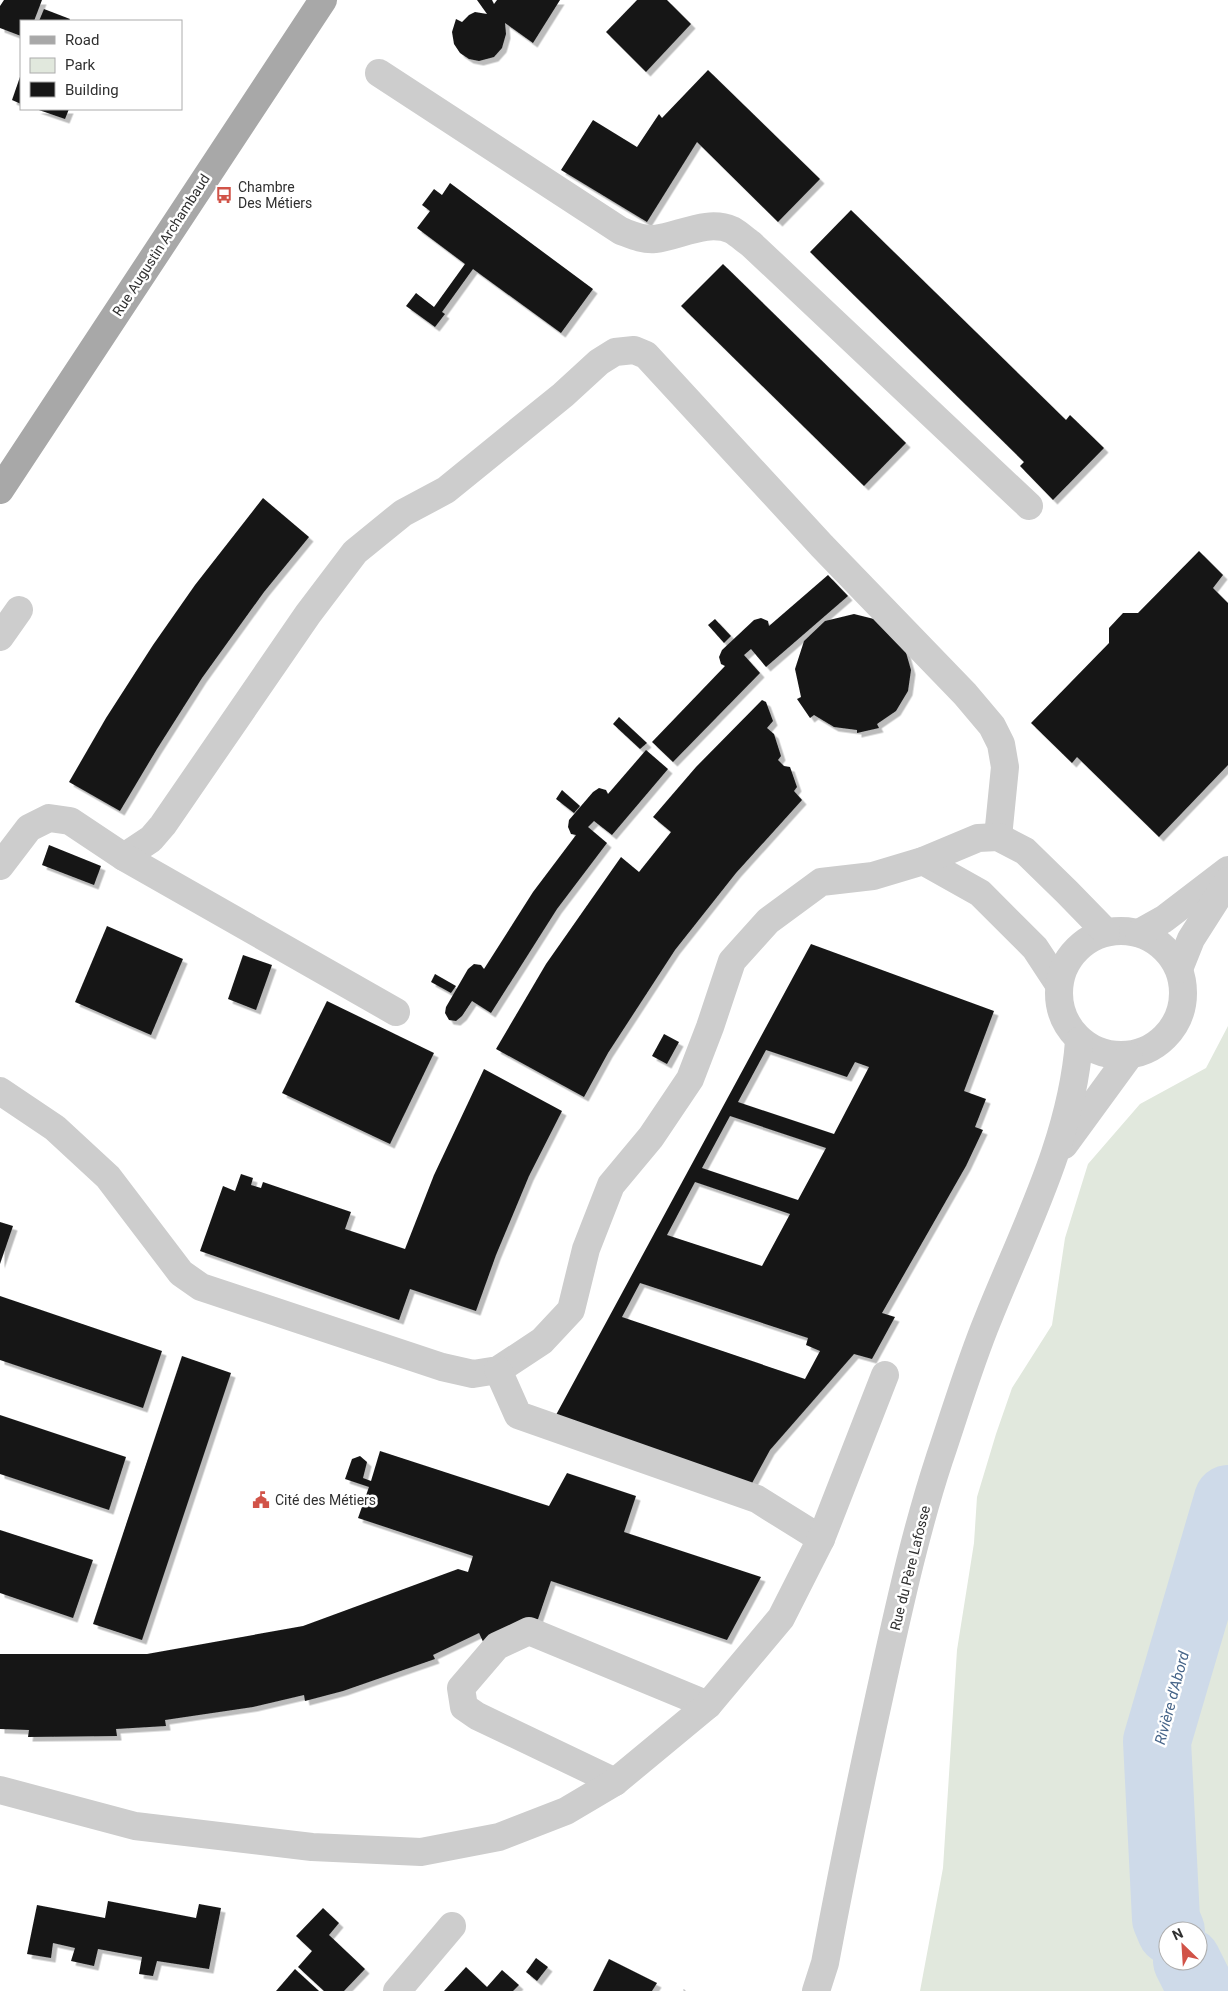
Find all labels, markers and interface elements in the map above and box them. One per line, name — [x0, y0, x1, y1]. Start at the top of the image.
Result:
legend — [20, 20, 182, 110]
text: Road — [65, 31, 99, 49]
text: Park — [65, 56, 96, 74]
text: Building — [65, 81, 119, 99]
street label: Rue Augustin Archambaud — [109, 171, 213, 319]
place label: Chambre Des Métiers — [238, 179, 312, 211]
bus stop icon: Chambre Des Métiers — [214, 185, 234, 205]
public building icon: Cité des Métiers — [251, 1490, 271, 1510]
place label: Cité des Métiers — [275, 1492, 376, 1508]
street label: Rue du Père Lafosse — [887, 1504, 933, 1632]
water label: Rivière d'Abord — [1151, 1649, 1193, 1747]
north arrow — [1158, 1921, 1208, 1971]
text: N — [1170, 1925, 1185, 1944]

